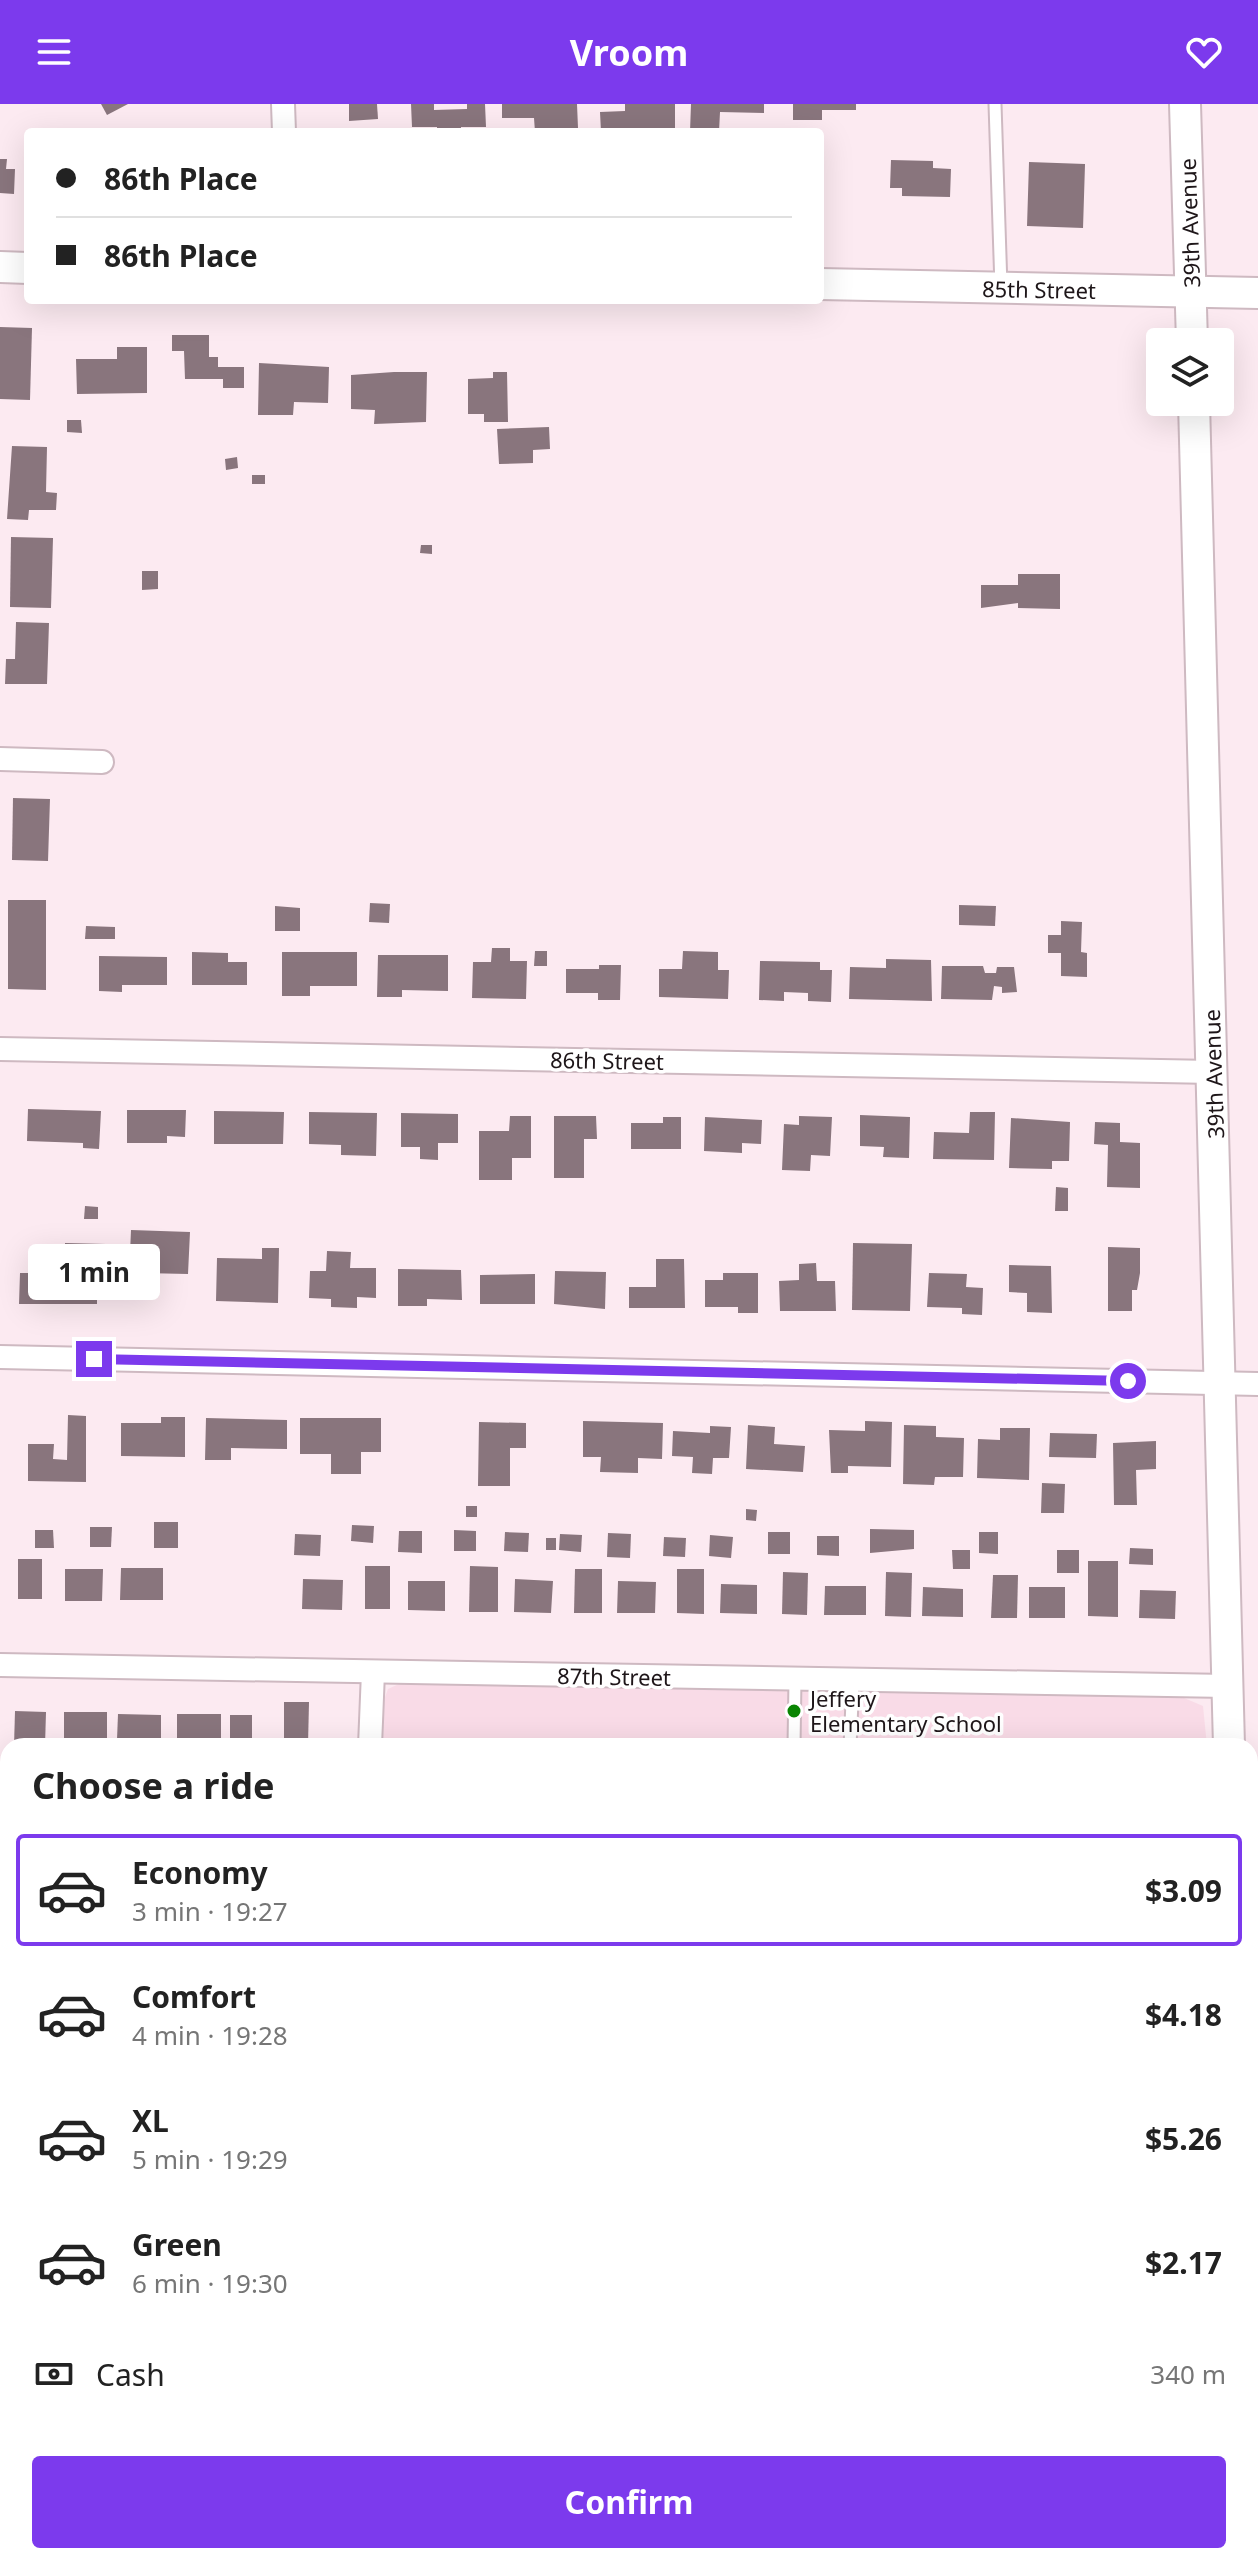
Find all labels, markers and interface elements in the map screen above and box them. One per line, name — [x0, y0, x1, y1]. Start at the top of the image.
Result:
text: Vroom — [570, 28, 688, 77]
icon: menu — [32, 30, 76, 74]
icon: heart — [1182, 30, 1226, 74]
text: 86th Place — [104, 158, 258, 199]
street label: 39th Avenue — [1172, 158, 1206, 288]
text: 86th Place — [104, 235, 258, 276]
street label: 85th Street — [982, 273, 1096, 305]
map controls — [1146, 328, 1234, 416]
button: layers — [1146, 328, 1234, 416]
street label: 39th Avenue — [1196, 1009, 1230, 1139]
street label: 86th Street — [550, 1044, 664, 1076]
callout: 1 min — [28, 1243, 160, 1299]
text: 1 min — [58, 1254, 130, 1290]
route end — [76, 1341, 112, 1377]
route start — [1110, 1363, 1146, 1399]
street label: 87th Street — [557, 1660, 671, 1692]
place label: Jeffery Elementary School — [808, 1683, 1002, 1738]
marker: Jeffery Elementary School — [785, 1702, 803, 1720]
text: Choose a ride — [32, 1761, 274, 1810]
text: Economy — [132, 1852, 268, 1893]
icon: car — [36, 1854, 108, 1926]
text: $3.09 — [1145, 1870, 1222, 1911]
text: 3 min · 19:27 — [132, 1893, 288, 1929]
text: Comfort — [132, 1976, 256, 2017]
icon: car — [36, 1978, 108, 2050]
text: $4.18 — [1145, 1994, 1222, 2035]
text: 4 min · 19:28 — [132, 2017, 288, 2053]
text: XL — [132, 2100, 169, 2141]
icon: car — [36, 2102, 108, 2174]
text: $5.26 — [1145, 2118, 1222, 2159]
text: 5 min · 19:29 — [132, 2141, 288, 2177]
text: Green — [132, 2224, 222, 2265]
icon: car — [36, 2226, 108, 2298]
text: $2.17 — [1145, 2242, 1222, 2283]
text: 6 min · 19:30 — [132, 2265, 288, 2301]
icon: cash — [32, 2352, 76, 2396]
text: Cash — [96, 2354, 165, 2395]
text: 340 m — [1150, 2356, 1226, 2392]
button: Confirm — [32, 2456, 1226, 2548]

